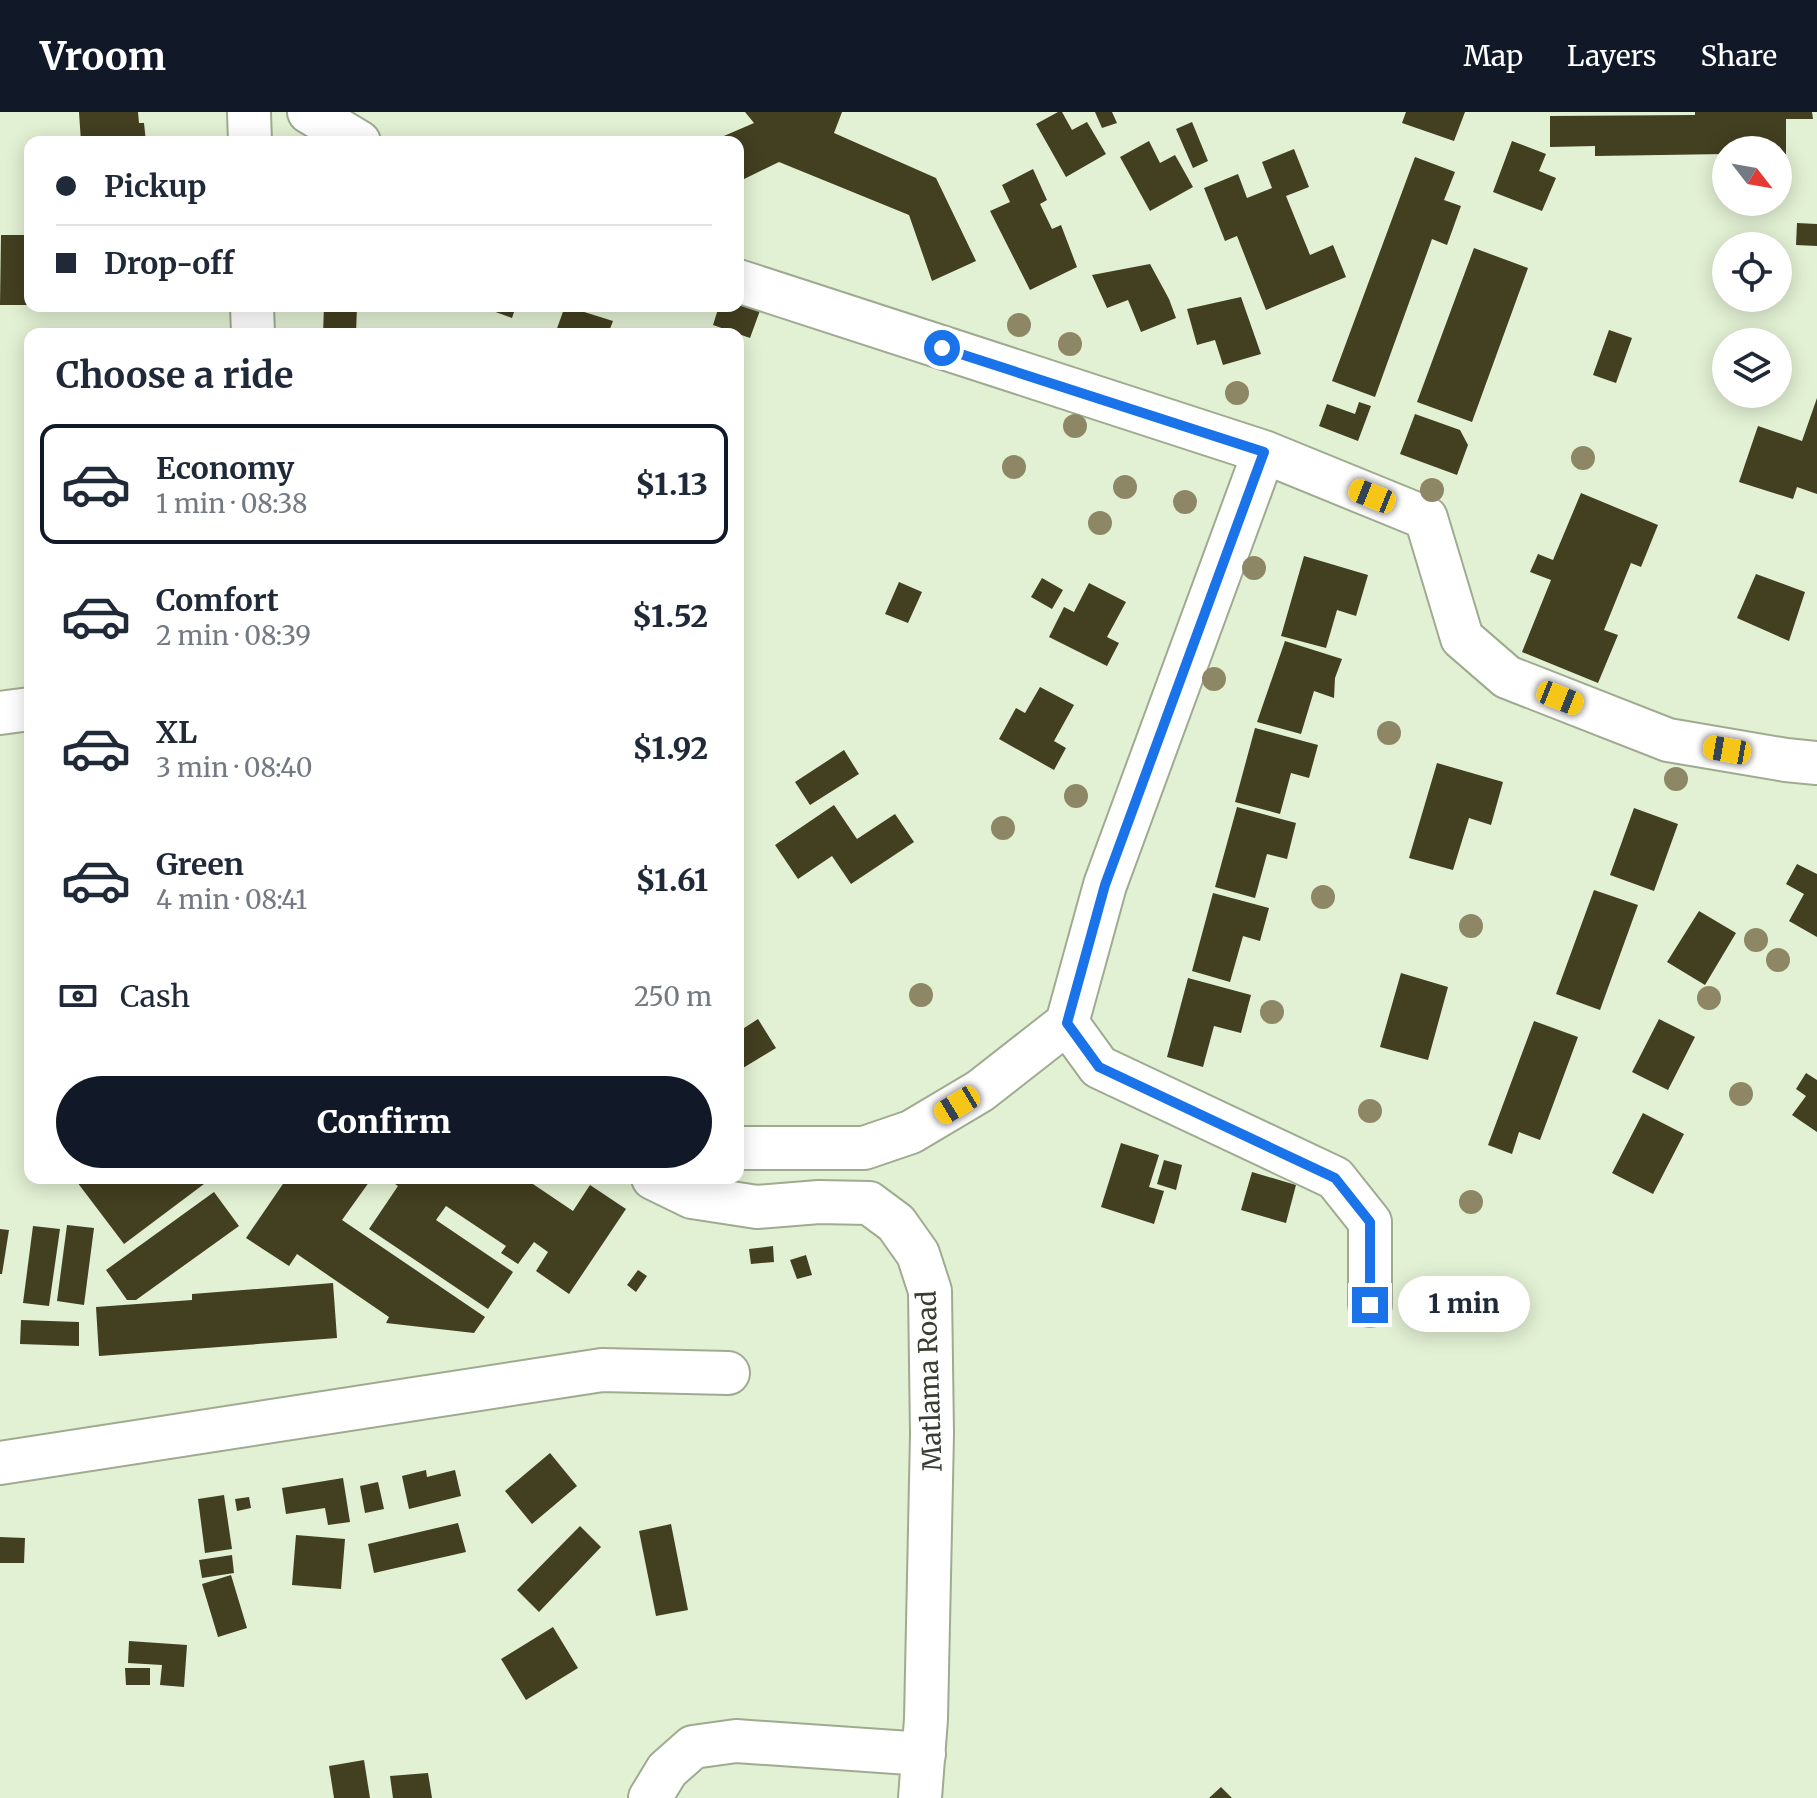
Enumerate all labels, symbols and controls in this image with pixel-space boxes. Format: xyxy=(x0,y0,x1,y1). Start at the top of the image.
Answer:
text: Vroom xyxy=(40,33,166,80)
text: Map xyxy=(1463,38,1523,74)
text: Layers xyxy=(1567,38,1656,74)
text: Share xyxy=(1700,38,1777,74)
north arrow xyxy=(1712,136,1792,216)
map controls xyxy=(1712,136,1792,408)
text: Pickup xyxy=(104,167,206,205)
button: locate xyxy=(1712,232,1792,312)
text: Drop-off xyxy=(104,244,234,282)
button: layers xyxy=(1712,328,1792,408)
route start xyxy=(924,330,960,366)
text: Choose a ride xyxy=(56,353,293,398)
icon: car xyxy=(60,448,132,520)
text: Economy xyxy=(156,449,294,487)
text: $1.13 xyxy=(635,465,708,503)
car xyxy=(1345,476,1399,516)
text: 1 min · 08:38 xyxy=(156,487,308,520)
icon: car xyxy=(60,580,132,652)
text: Comfort xyxy=(156,581,279,619)
text: $1.52 xyxy=(632,597,708,635)
text: 2 min · 08:39 xyxy=(156,619,311,652)
car xyxy=(1533,678,1587,718)
icon: car xyxy=(60,712,132,784)
text: XL xyxy=(156,713,197,751)
text: $1.92 xyxy=(633,729,708,767)
car xyxy=(1701,734,1753,766)
text: 3 min · 08:40 xyxy=(156,751,313,784)
icon: car xyxy=(60,844,132,916)
text: Green xyxy=(156,845,244,883)
text: $1.61 xyxy=(635,861,708,899)
text: 4 min · 08:41 xyxy=(156,883,307,916)
icon: cash xyxy=(56,974,100,1018)
text: Cash xyxy=(120,977,190,1015)
text: 250 m xyxy=(634,980,712,1013)
button: Confirm xyxy=(56,1076,712,1168)
car xyxy=(930,1082,984,1128)
callout: 1 min xyxy=(1398,1277,1530,1333)
route end xyxy=(1352,1287,1388,1323)
text: 1 min xyxy=(1428,1287,1500,1320)
street label: Matlama Road xyxy=(909,1290,949,1472)

